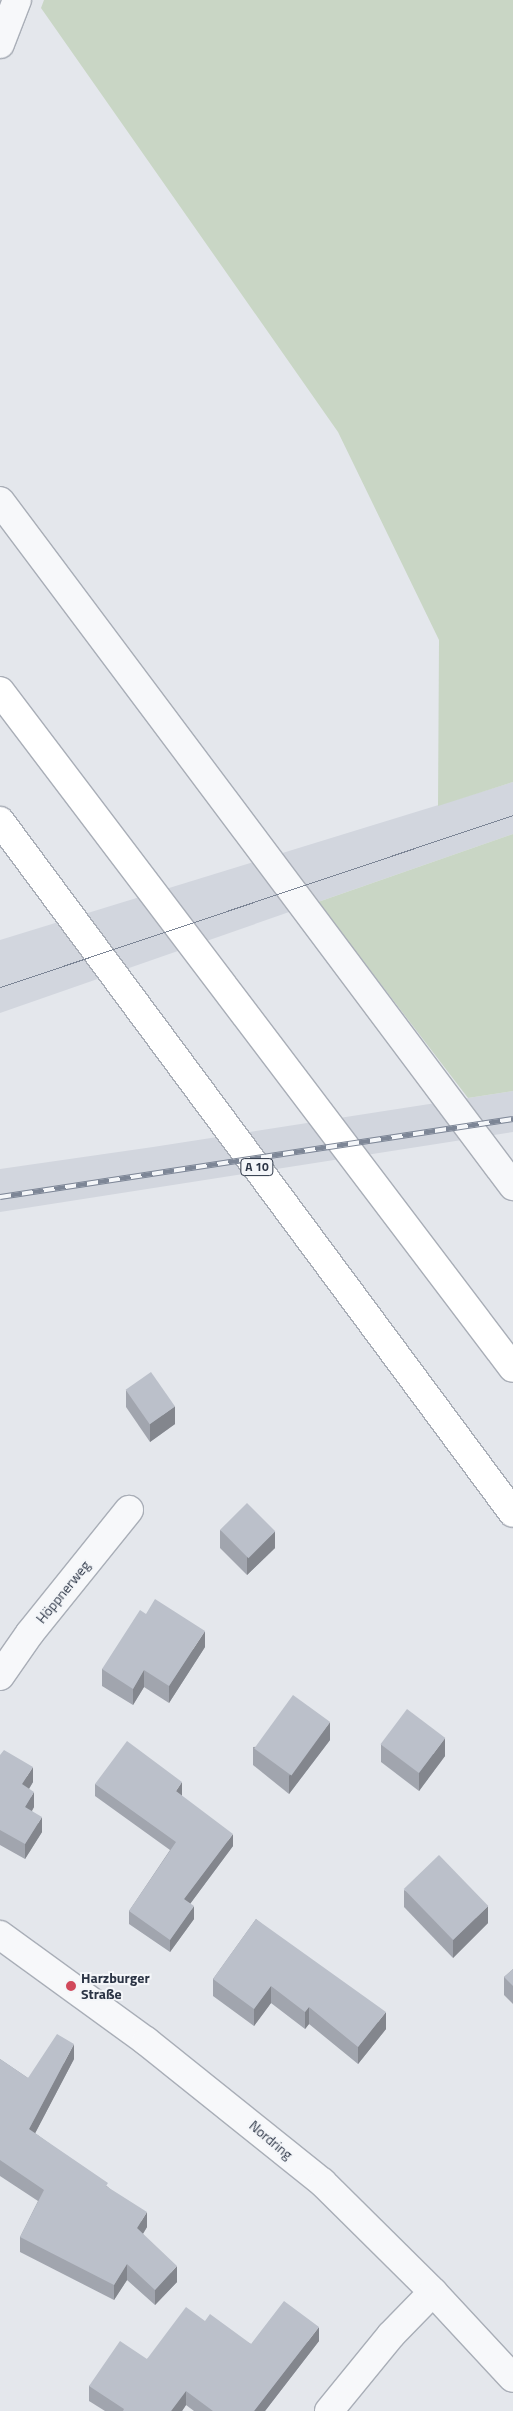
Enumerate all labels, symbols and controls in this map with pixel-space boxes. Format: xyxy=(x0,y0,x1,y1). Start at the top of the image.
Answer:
road number: A 10 xyxy=(240,1158,274,1176)
street label: Höppnerweg xyxy=(33,1557,93,1627)
place label: Harzburger Straße xyxy=(81,1970,150,2002)
marker: Harzburger Straße xyxy=(65,1980,77,1992)
street label: Nordring xyxy=(246,2117,296,2163)

